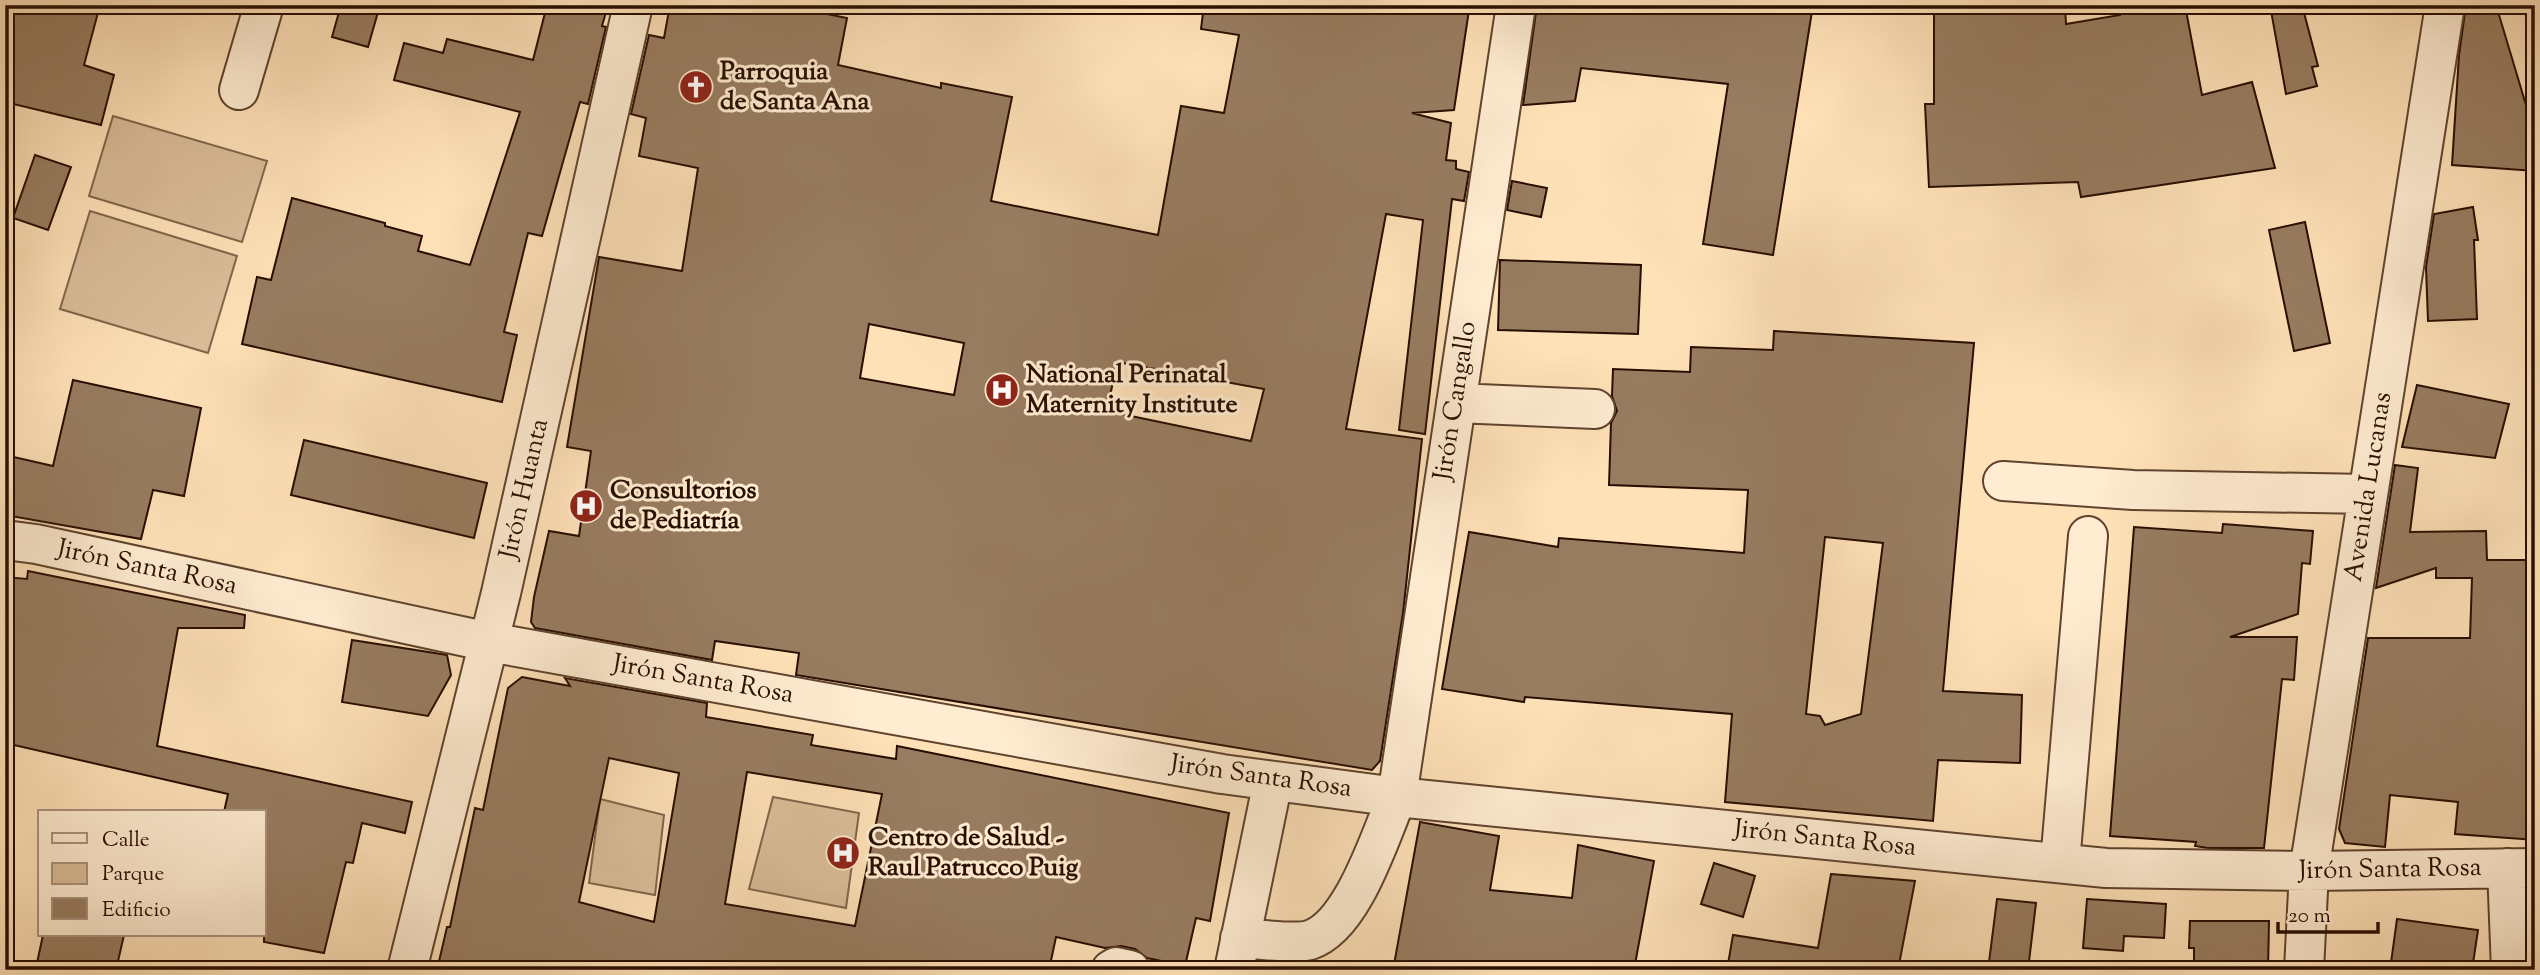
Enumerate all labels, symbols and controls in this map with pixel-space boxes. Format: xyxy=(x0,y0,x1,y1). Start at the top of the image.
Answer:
place label: Parroquia de Santa Ana xyxy=(720,54,870,121)
church icon: Parroquia de Santa Ana xyxy=(677,68,715,106)
street label: Jirón Cangallo xyxy=(1425,319,1487,485)
place label: National Perinatal Maternity Institute xyxy=(1026,357,1238,424)
hospital icon: National Perinatal Maternity Institute xyxy=(983,371,1021,409)
street label: Avenida Lucanas xyxy=(2336,390,2402,584)
street label: Jirón Huanta xyxy=(490,415,559,565)
place label: Consultorios de Pediatría xyxy=(610,473,757,540)
hospital icon: Consultorios de Pediatría xyxy=(567,487,605,525)
street label: Jirón Santa Rosa xyxy=(52,530,240,605)
street label: Jirón Santa Rosa xyxy=(608,646,796,714)
street label: Jirón Santa Rosa xyxy=(1166,746,1354,808)
legend xyxy=(38,810,266,936)
street label: Jirón Santa Rosa xyxy=(1730,811,1918,867)
place label: Centro de Salud - Raul Patrucco Puig xyxy=(868,820,1078,887)
text: Calle xyxy=(102,826,150,856)
hospital icon: Centro de Salud - Raul Patrucco Puig xyxy=(824,834,862,872)
street label: Jirón Santa Rosa xyxy=(2296,850,2482,890)
text: Parque xyxy=(102,860,164,890)
scale bar xyxy=(2278,891,2377,935)
text: Edificio xyxy=(102,896,171,926)
text: 20 m xyxy=(2288,902,2331,932)

